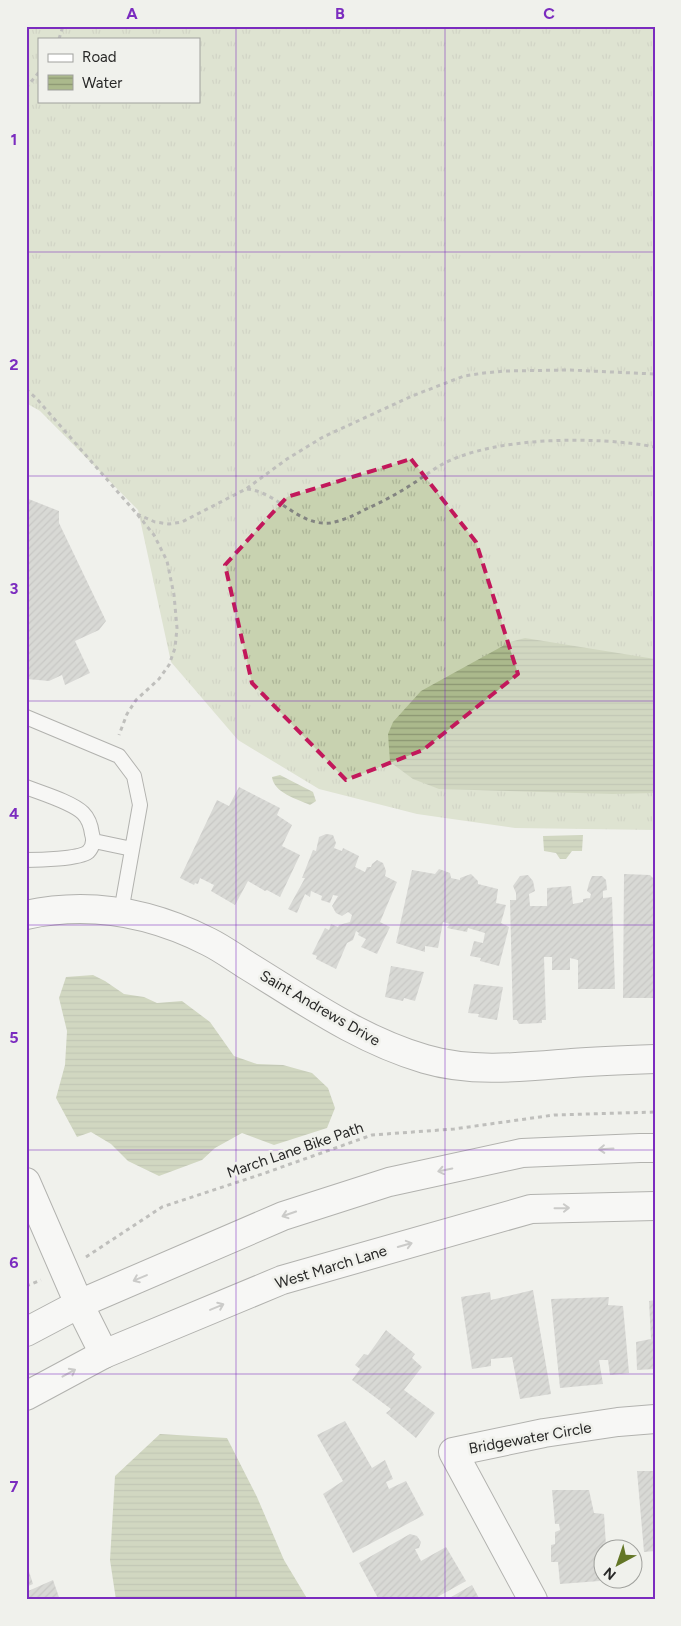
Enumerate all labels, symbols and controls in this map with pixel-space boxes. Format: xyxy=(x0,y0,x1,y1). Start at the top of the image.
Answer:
text: A xyxy=(126,4,138,23)
text: B xyxy=(335,4,345,23)
text: C xyxy=(543,4,555,23)
legend xyxy=(38,38,200,102)
text: Road xyxy=(82,48,117,66)
text: Water xyxy=(82,74,122,92)
text: 1 xyxy=(11,130,17,149)
text: 2 xyxy=(9,355,19,374)
text: 3 xyxy=(10,579,19,598)
text: 4 xyxy=(9,804,19,823)
street label: Saint Andrews Drive xyxy=(257,966,383,1050)
text: 5 xyxy=(9,1028,19,1047)
street label: March Lane Bike Path xyxy=(224,1118,366,1182)
one-way arrow xyxy=(598,1145,614,1154)
one-way arrow xyxy=(438,1165,454,1175)
one-way arrow xyxy=(554,1204,570,1213)
one-way arrow xyxy=(282,1210,298,1220)
one-way arrow xyxy=(396,1240,412,1249)
street label: West March Lane xyxy=(273,1241,389,1293)
text: 6 xyxy=(9,1253,19,1272)
one-way arrow xyxy=(133,1274,148,1283)
one-way arrow xyxy=(209,1302,224,1311)
one-way arrow xyxy=(61,1368,76,1377)
street label: Bridgewater Circle xyxy=(467,1418,593,1458)
text: 7 xyxy=(10,1477,19,1496)
north arrow xyxy=(594,1538,644,1588)
text: N xyxy=(600,1564,620,1584)

